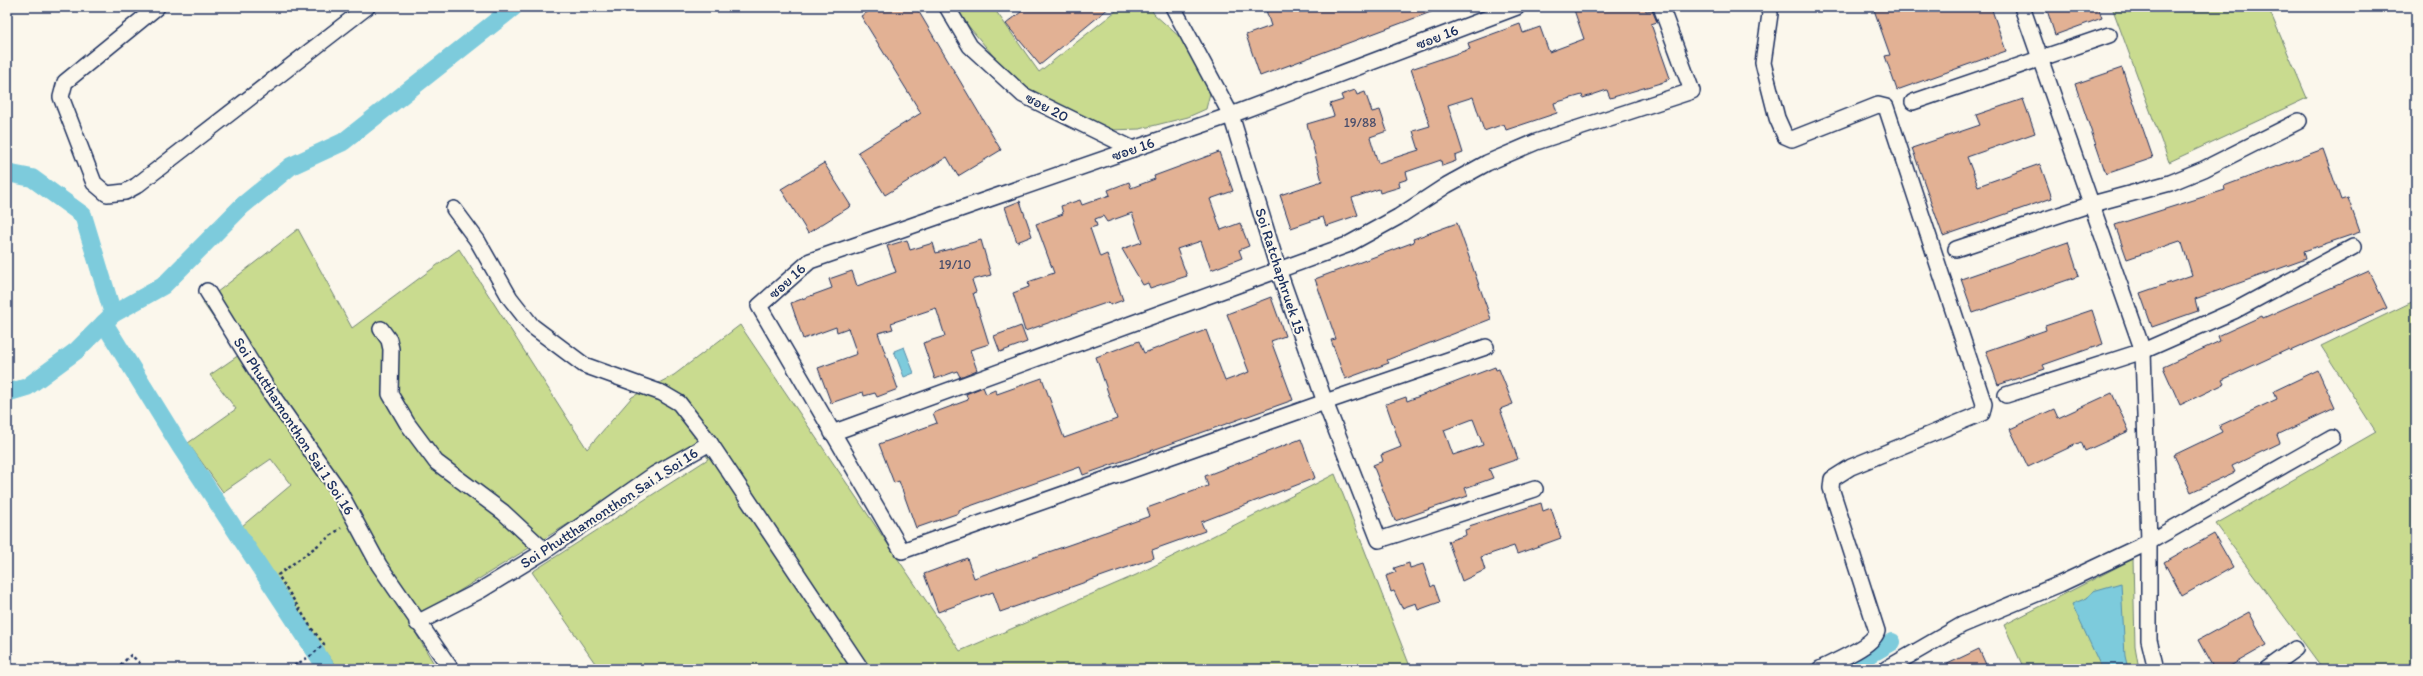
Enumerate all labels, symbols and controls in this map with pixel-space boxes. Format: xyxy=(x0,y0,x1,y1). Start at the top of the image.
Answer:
street label: ซอย 16 xyxy=(1413,21,1461,53)
street label: ซอย 20 xyxy=(1022,88,1072,126)
house number: 19/88 xyxy=(1344,115,1376,130)
street label: ซอย 16 xyxy=(1109,133,1157,165)
street label: Soi Ratchaphruek 15 xyxy=(1251,206,1309,336)
house number: 19/10 xyxy=(939,257,971,272)
street label: ซอย 16 xyxy=(765,260,809,302)
street label: Soi Phutthamonthon Sai 1 Soi 16 xyxy=(230,334,358,518)
street label: Soi Phutthamonthon Sai 1 Soi 16 xyxy=(517,444,701,572)

